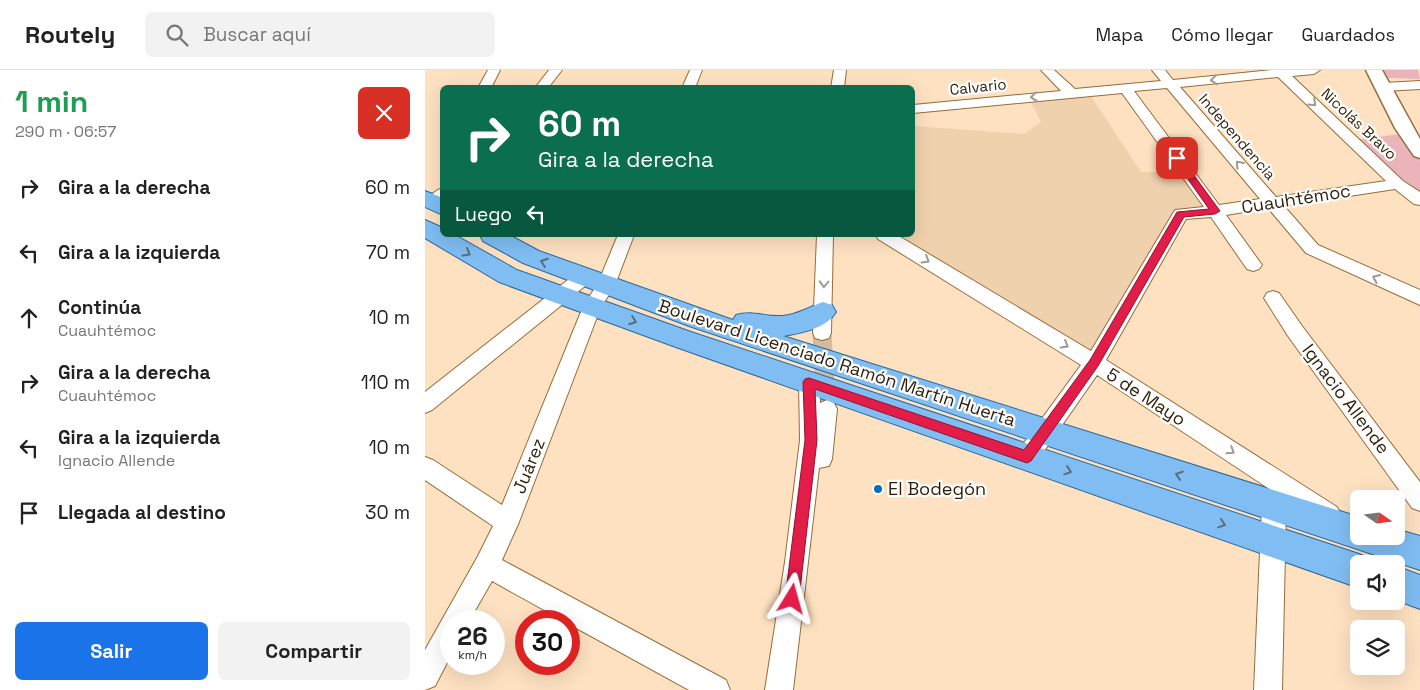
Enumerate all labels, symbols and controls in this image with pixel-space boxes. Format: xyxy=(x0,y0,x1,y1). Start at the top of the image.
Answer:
search box xyxy=(145,12,495,57)
text: Routely xyxy=(25,19,115,50)
icon: search xyxy=(163,21,191,49)
text: Buscar aquí xyxy=(203,22,311,47)
text: Mapa xyxy=(1095,23,1143,46)
text: Cómo llegar xyxy=(1171,23,1273,46)
text: Guardados xyxy=(1301,23,1395,46)
street label: Calvario xyxy=(949,74,1007,99)
one-way arrow xyxy=(1209,74,1217,85)
text: 1 min xyxy=(15,82,88,121)
street label: Nicolás Bravo xyxy=(1318,84,1401,163)
button: close xyxy=(358,87,410,139)
street label: Independencia xyxy=(1195,90,1280,184)
one-way arrow xyxy=(1030,92,1038,103)
one-way arrow xyxy=(1308,97,1317,106)
text: 60 m xyxy=(538,102,621,146)
icon: right xyxy=(455,105,520,170)
text: 290 m · 06:57 xyxy=(15,121,116,142)
pin xyxy=(1156,137,1198,179)
icon: arrive xyxy=(1163,144,1191,172)
text: Gira a la derecha xyxy=(538,145,714,173)
one-way arrow xyxy=(1236,161,1245,170)
icon: right xyxy=(15,174,43,202)
text: Gira a la derecha xyxy=(58,175,210,200)
text: 60 m xyxy=(365,175,410,200)
street label: Cuauhtémoc xyxy=(1240,179,1352,219)
icon: left xyxy=(522,200,550,228)
text: Luego xyxy=(455,202,512,227)
icon: left xyxy=(15,239,43,267)
text: Gira a la izquierda xyxy=(58,240,220,265)
text: 70 m xyxy=(366,240,410,265)
one-way arrow xyxy=(462,246,471,256)
one-way arrow xyxy=(920,254,929,264)
one-way arrow xyxy=(540,258,549,268)
one-way arrow xyxy=(1372,274,1381,284)
one-way arrow xyxy=(818,280,829,288)
street label: Boulevard Licenciado Ramón Martín Huerta xyxy=(656,294,1019,431)
text: Continúa xyxy=(58,295,141,320)
icon: ahead xyxy=(15,304,43,332)
text: 10 m xyxy=(369,305,410,330)
one-way arrow xyxy=(628,315,637,325)
text: Cuauhtémoc xyxy=(58,320,156,341)
one-way arrow xyxy=(1059,338,1068,348)
street label: Ignacio Allende xyxy=(1298,339,1395,458)
text: Gira a la derecha xyxy=(58,360,210,385)
street label: 5 de Mayo xyxy=(1102,362,1190,431)
icon: right xyxy=(15,369,43,397)
text: 110 m xyxy=(361,370,410,395)
text: Cuauhtémoc xyxy=(58,385,156,406)
text: Gira a la izquierda xyxy=(58,425,220,450)
icon: left xyxy=(15,434,43,462)
text: 10 m xyxy=(369,435,410,460)
street label: Juárez xyxy=(507,435,550,497)
one-way arrow xyxy=(1225,445,1234,455)
text: Ignacio Allende xyxy=(58,450,175,471)
one-way arrow xyxy=(1063,465,1072,475)
one-way arrow xyxy=(1176,471,1184,481)
place label: El Bodegón xyxy=(888,477,986,500)
marker: El Bodegón xyxy=(872,483,884,495)
north arrow xyxy=(1350,490,1405,545)
map controls xyxy=(1350,490,1405,675)
icon: arrive xyxy=(15,499,43,527)
text: Llegada al destino xyxy=(58,500,226,525)
text: 30 m xyxy=(365,500,410,525)
one-way arrow xyxy=(1217,518,1225,528)
button: sound xyxy=(1350,555,1405,610)
position arrow xyxy=(765,572,817,624)
speed limit sign: 30 xyxy=(515,610,580,675)
text: 26 xyxy=(457,620,488,652)
button: layers xyxy=(1350,620,1405,675)
button: Salir xyxy=(15,622,208,680)
button: Compartir xyxy=(218,622,410,680)
text: km/h xyxy=(458,647,487,663)

